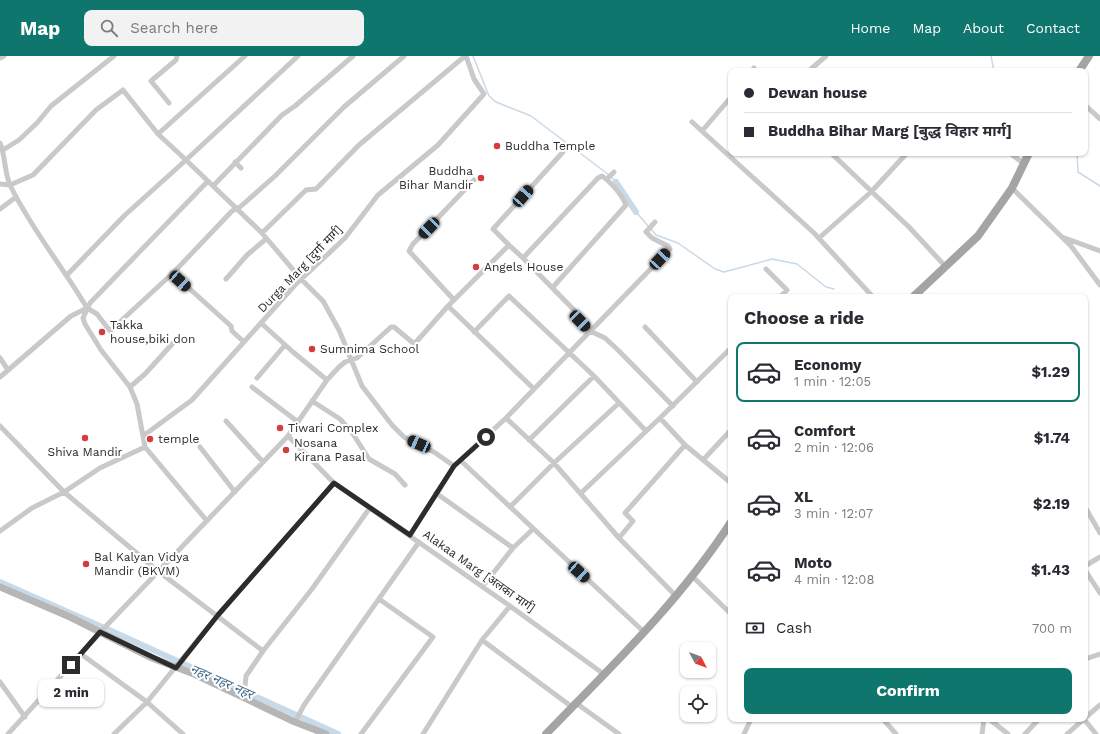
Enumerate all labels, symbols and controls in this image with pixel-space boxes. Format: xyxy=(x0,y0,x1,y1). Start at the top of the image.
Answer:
search box xyxy=(84,10,364,46)
text: Map xyxy=(20,17,60,40)
icon: search xyxy=(98,17,120,39)
text: Search here xyxy=(130,19,218,37)
text: Home xyxy=(850,20,890,36)
text: Map xyxy=(912,20,941,36)
text: About xyxy=(963,20,1004,36)
text: Contact xyxy=(1026,20,1080,36)
text: Dewan house xyxy=(768,84,867,102)
text: Buddha Bihar Marg [बुद्ध विहार मार्ग] xyxy=(768,122,1012,140)
place label: Buddha Temple xyxy=(505,139,595,153)
marker: Buddha Temple xyxy=(492,141,502,151)
place label: Buddha Bihar Mandir xyxy=(399,164,473,192)
marker: Buddha Bihar Mandir xyxy=(476,173,486,183)
car xyxy=(511,183,535,209)
car xyxy=(416,215,442,241)
street label: Durga Marg [दुर्गा मार्ग] xyxy=(255,223,346,316)
car xyxy=(647,246,673,272)
place label: Angels House xyxy=(484,260,563,274)
marker: Angels House xyxy=(471,262,481,272)
car xyxy=(167,269,193,293)
text: Choose a ride xyxy=(744,307,864,328)
car xyxy=(567,308,593,334)
place label: Takka house,biki don xyxy=(110,318,195,346)
marker: Takka house,biki don xyxy=(97,327,107,337)
place label: Sumnima School xyxy=(320,342,419,356)
marker: Sumnima School xyxy=(307,344,317,354)
icon: car xyxy=(746,354,782,390)
text: Economy xyxy=(794,356,861,374)
text: $1.29 xyxy=(1031,363,1070,381)
text: 1 min · 12:05 xyxy=(794,374,871,389)
icon: car xyxy=(746,420,782,456)
place label: Tiwari Complex xyxy=(288,421,378,435)
text: Comfort xyxy=(794,422,855,440)
marker: Tiwari Complex xyxy=(275,423,285,433)
route start xyxy=(477,428,495,446)
text: $1.74 xyxy=(1034,429,1070,447)
place label: temple xyxy=(158,432,200,446)
marker: Shiva Mandir xyxy=(80,433,90,443)
marker: temple xyxy=(145,434,155,444)
car xyxy=(406,434,432,454)
place label: Nosana Kirana Pasal xyxy=(294,436,366,464)
text: 2 min · 12:06 xyxy=(794,440,874,455)
place label: Shiva Mandir xyxy=(47,445,123,459)
marker: Nosana Kirana Pasal xyxy=(281,445,291,455)
icon: car xyxy=(746,486,782,522)
text: XL xyxy=(794,488,813,506)
text: $2.19 xyxy=(1033,495,1070,513)
text: 3 min · 12:07 xyxy=(794,506,873,521)
street label: Alakaa Marg [अलका मार्ग] xyxy=(420,527,538,615)
place label: Bal Kalyan Vidya Mandir (BKVM) xyxy=(94,550,189,578)
icon: car xyxy=(746,552,782,588)
text: Moto xyxy=(794,554,832,572)
marker: Bal Kalyan Vidya Mandir (BKVM) xyxy=(81,559,91,569)
car xyxy=(566,560,592,584)
text: $1.43 xyxy=(1031,561,1070,579)
text: 4 min · 12:08 xyxy=(794,572,874,587)
icon: cash xyxy=(744,617,766,639)
text: Cash xyxy=(776,619,812,637)
text: 700 m xyxy=(1032,621,1072,636)
north arrow xyxy=(680,642,716,678)
map controls xyxy=(680,642,716,722)
route end xyxy=(62,656,80,674)
water label: नहर नहर नहर xyxy=(188,661,258,703)
button: Confirm xyxy=(744,668,1072,714)
callout: 2 min xyxy=(38,679,104,707)
text: 2 min xyxy=(53,685,89,700)
button: locate xyxy=(680,686,716,722)

